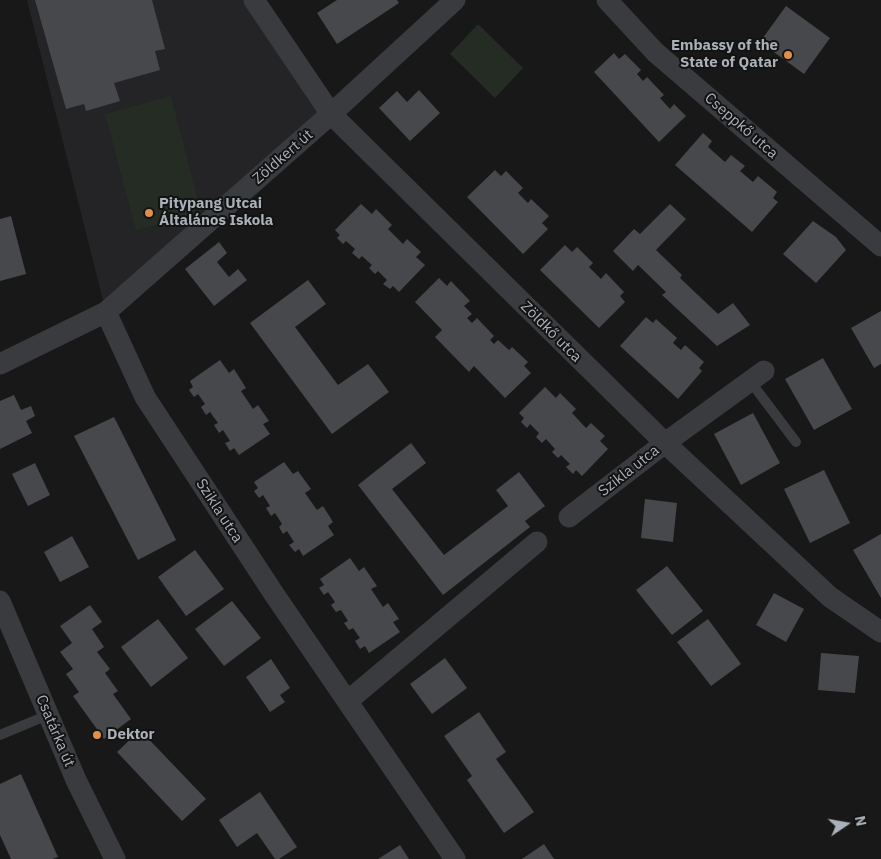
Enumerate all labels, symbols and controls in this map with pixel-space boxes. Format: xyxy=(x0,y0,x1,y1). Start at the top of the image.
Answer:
place label: Embassy of the State of Qatar xyxy=(671,37,778,72)
marker: Embassy of the State of Qatar xyxy=(782,49,794,61)
street label: Cseppkő utca xyxy=(701,89,781,163)
street label: Zöldkert út xyxy=(249,126,317,188)
place label: Pitypang Utcai Általános Iskola xyxy=(159,195,273,230)
marker: Pitypang Utcai Általános Iskola xyxy=(143,207,155,219)
street label: Zöldkő utca xyxy=(517,298,585,366)
street label: Szikla utca xyxy=(595,442,663,500)
street label: Szikla utca xyxy=(192,476,246,546)
street label: Csatárka út xyxy=(32,692,78,770)
place label: Dektor xyxy=(107,726,155,744)
marker: Dektor xyxy=(91,729,103,741)
north arrow xyxy=(821,799,871,849)
text: N xyxy=(851,814,871,828)

